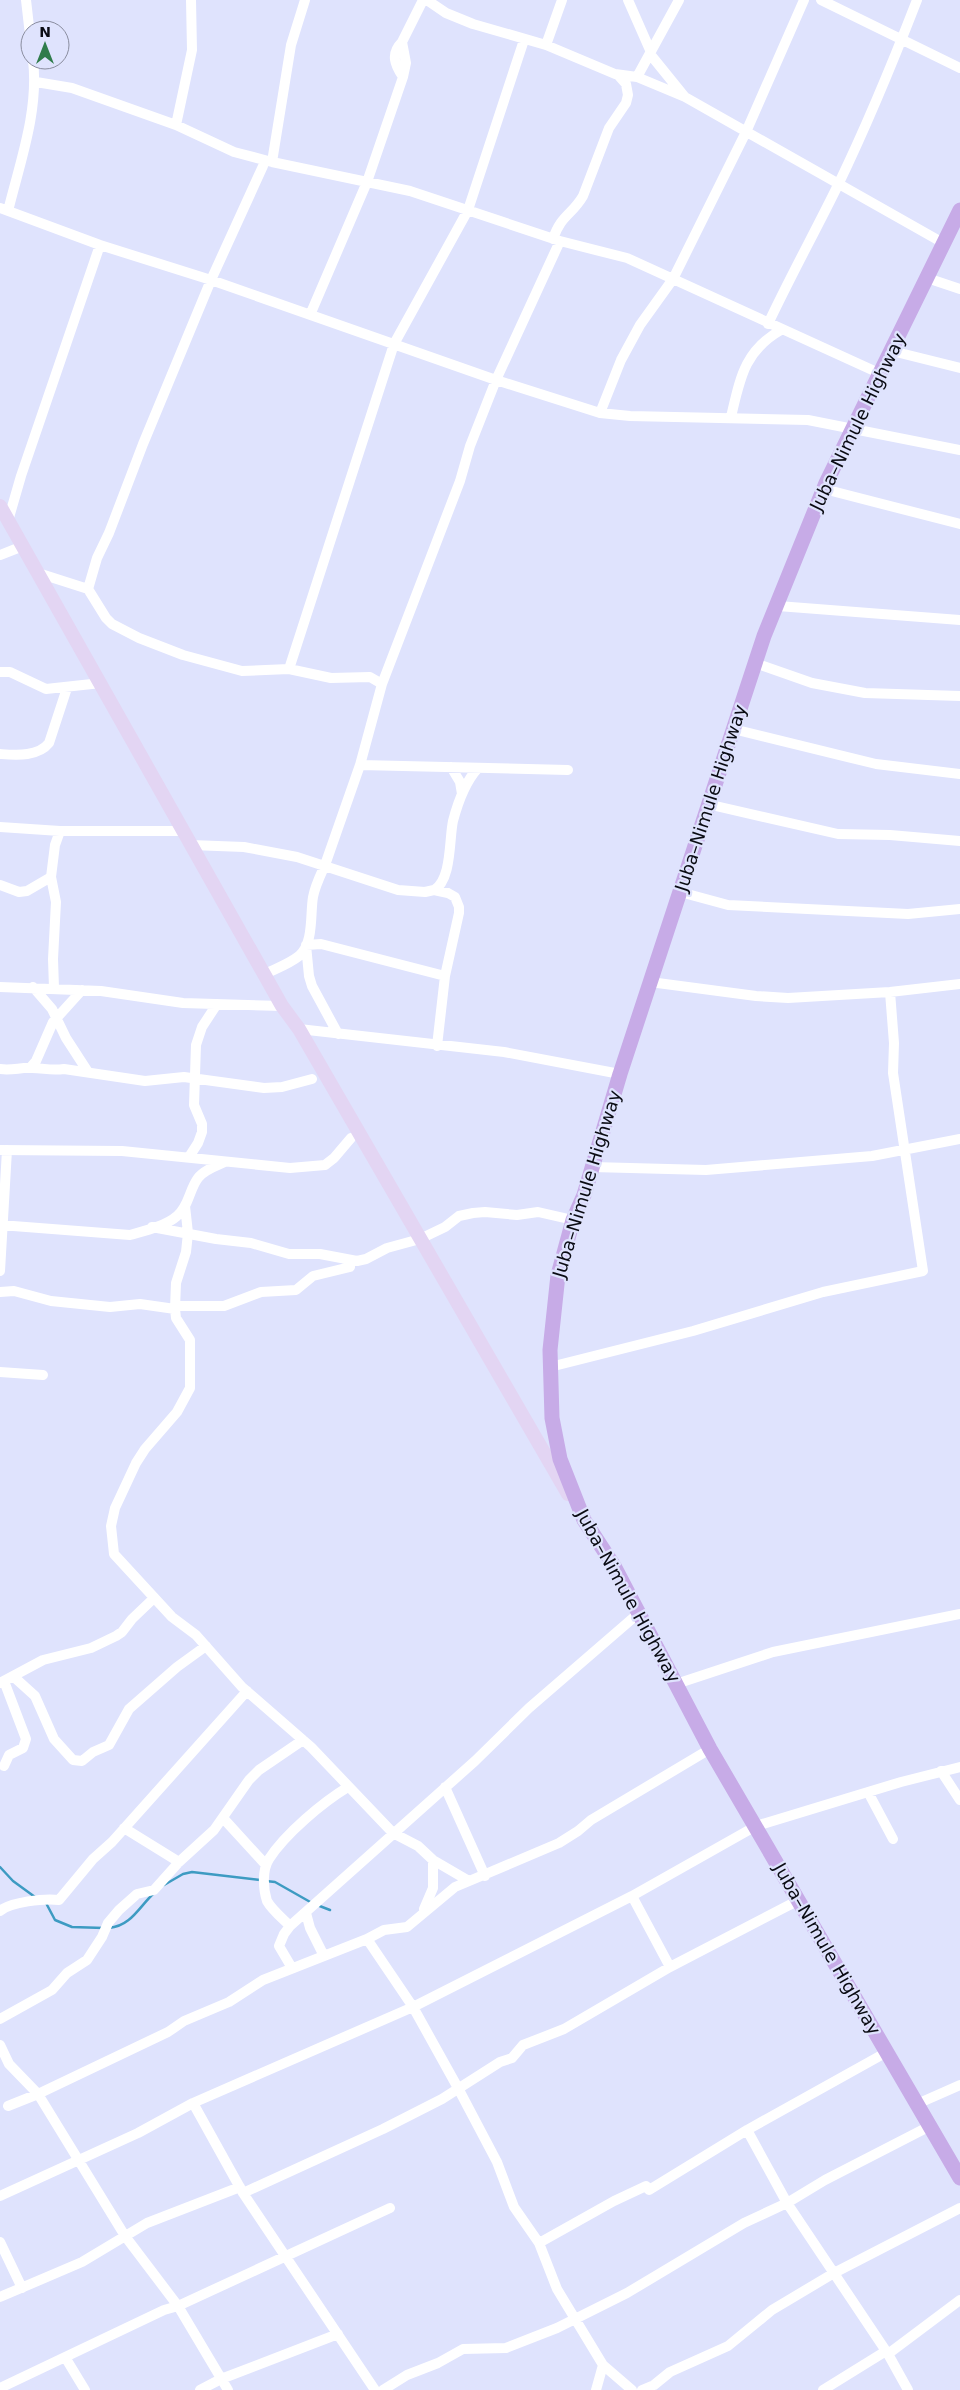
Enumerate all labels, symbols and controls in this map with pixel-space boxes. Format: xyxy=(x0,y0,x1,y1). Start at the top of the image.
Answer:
north arrow xyxy=(20,20,70,70)
text: N xyxy=(39,24,51,40)
street label: Juba–Nimule Highway xyxy=(805,329,910,515)
street label: Juba–Nimule Highway xyxy=(670,701,751,895)
street label: Juba–Nimule Highway xyxy=(548,1087,625,1281)
street label: Juba–Nimule Highway xyxy=(571,1504,685,1686)
street label: Juba–Nimule Highway xyxy=(769,1858,885,2039)

